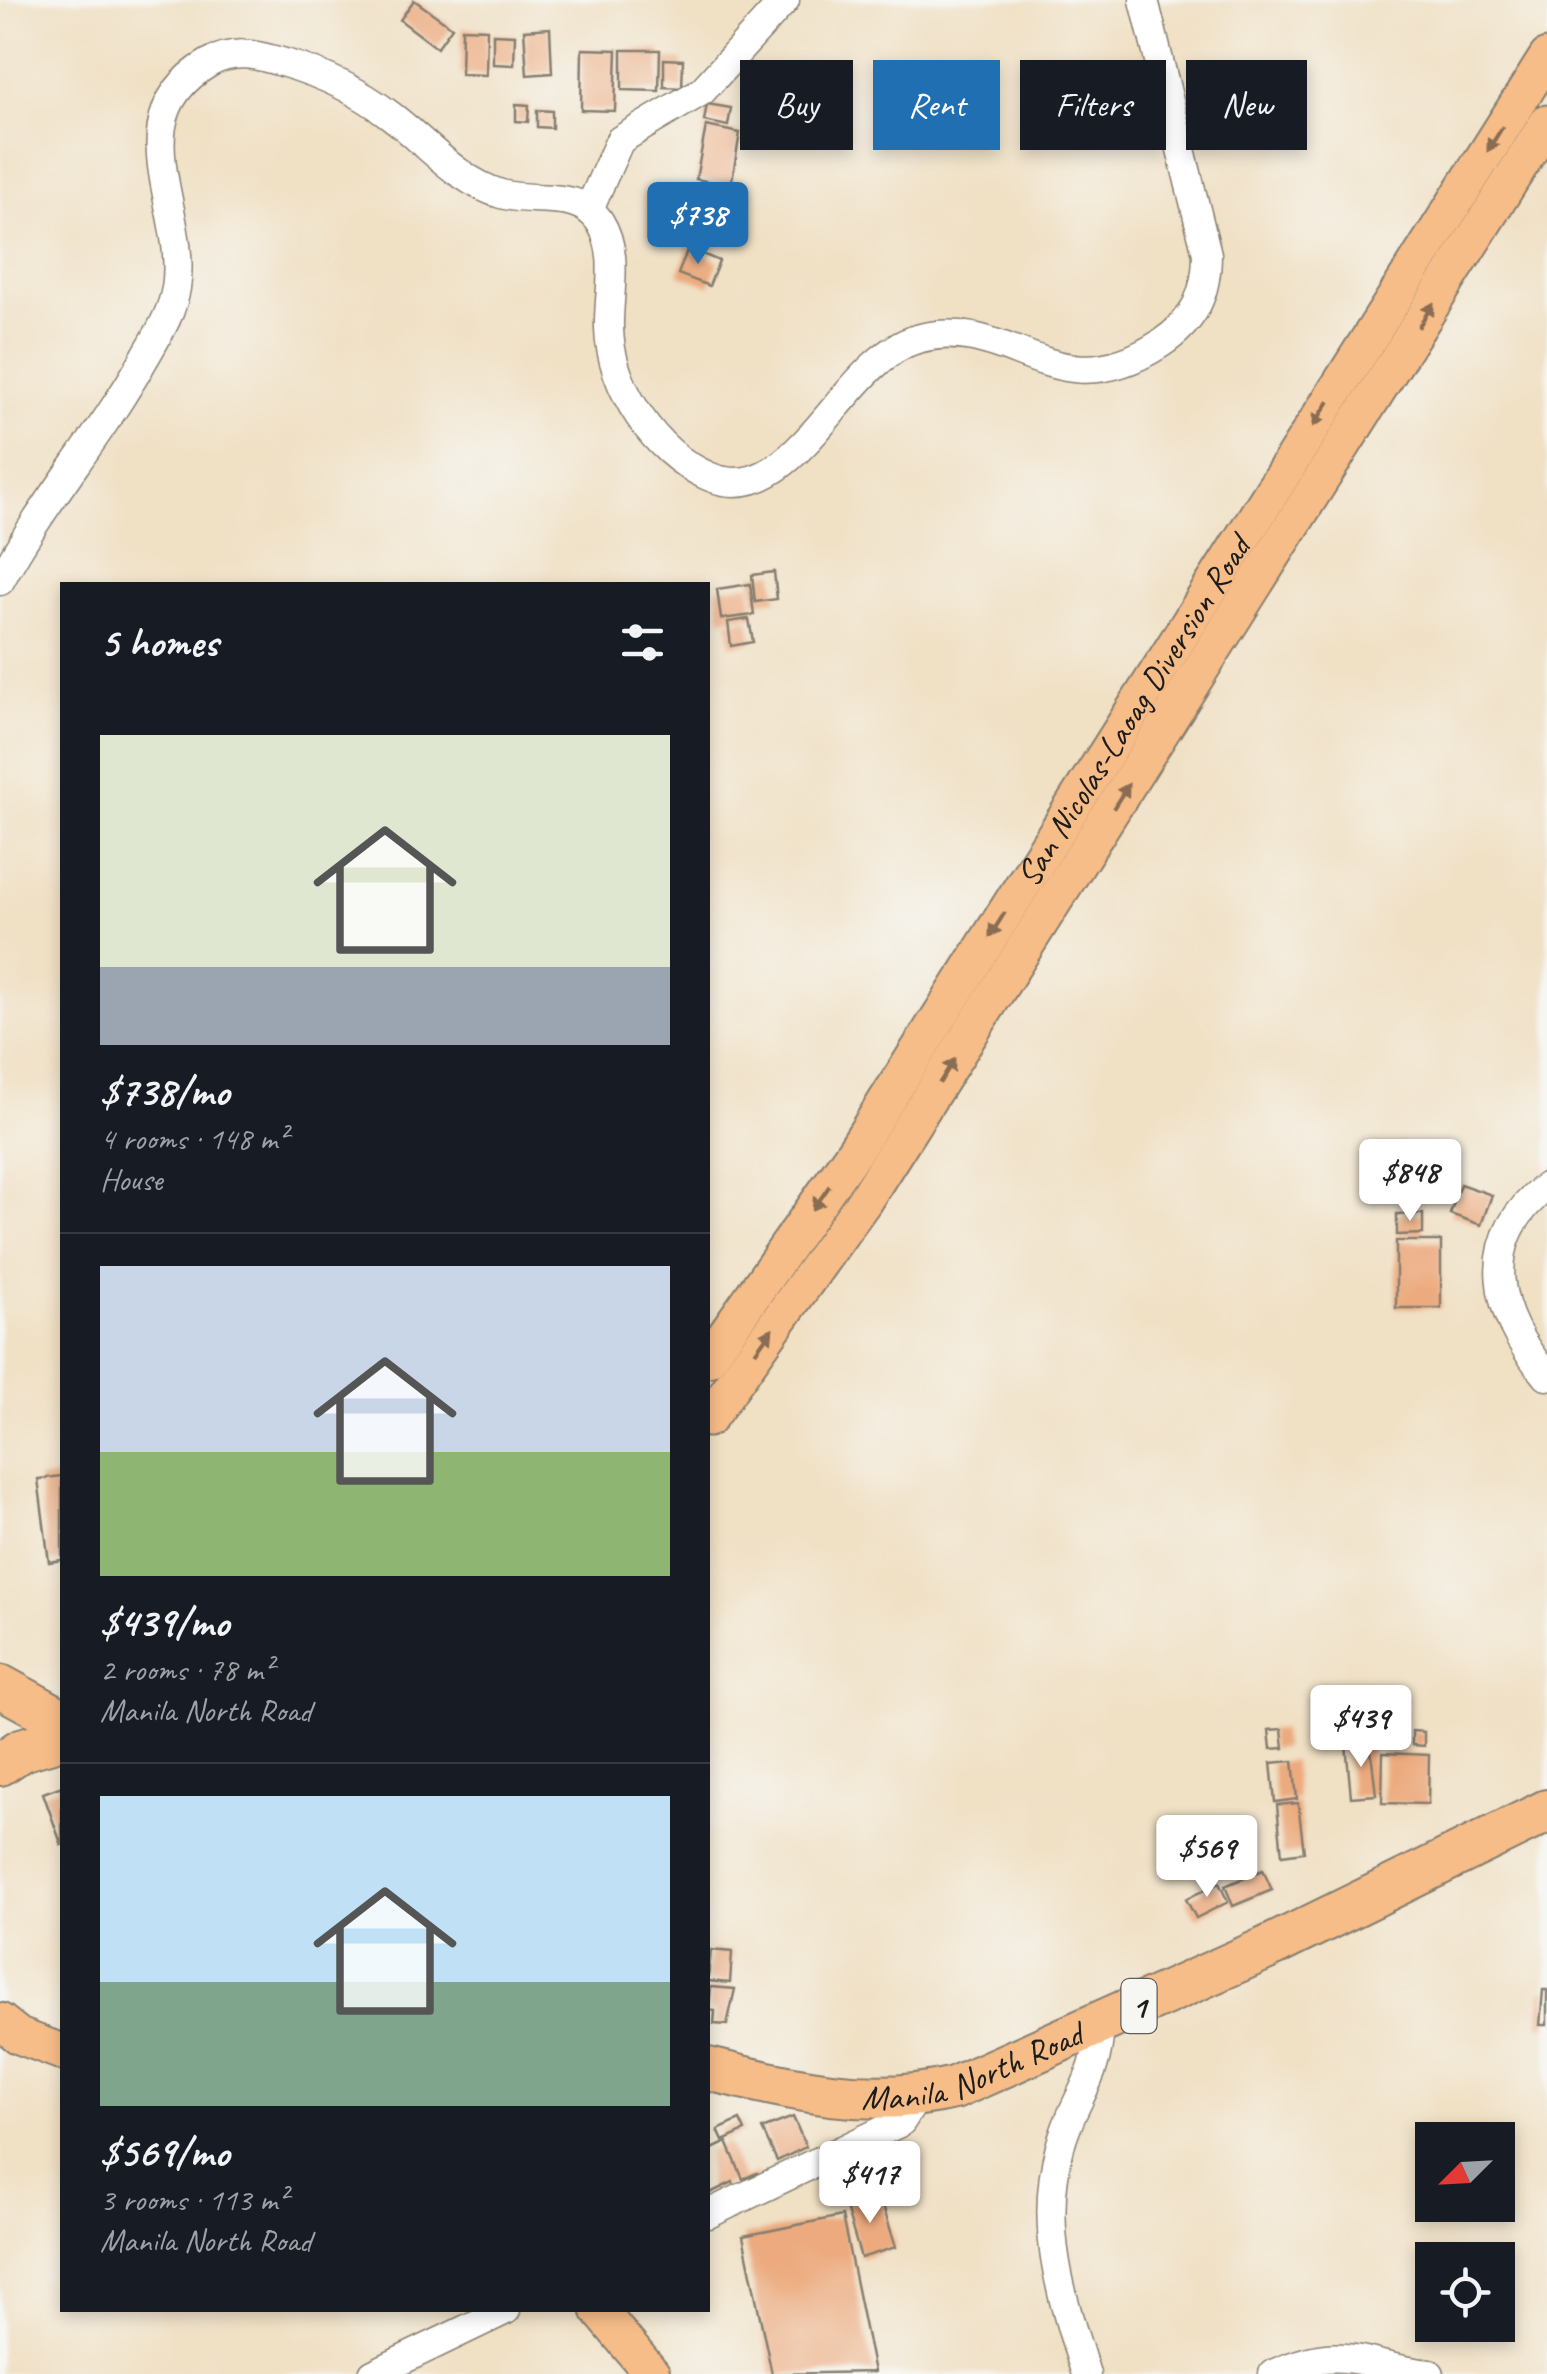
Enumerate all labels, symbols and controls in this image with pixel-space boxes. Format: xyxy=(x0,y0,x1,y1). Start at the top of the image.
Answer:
chip: Buy xyxy=(740,60,853,150)
chip: Rent xyxy=(873,60,1000,150)
chip: Filters xyxy=(1020,60,1166,150)
chip: New xyxy=(1186,60,1307,150)
one-way arrow xyxy=(1486,126,1504,153)
pin: $738 xyxy=(639,182,757,267)
text: $738 xyxy=(669,194,727,235)
one-way arrow xyxy=(1416,301,1434,329)
one-way arrow xyxy=(1312,400,1330,428)
street label: San Nicolas-Laoag Diversion Road xyxy=(1006,523,1264,895)
icon: filters xyxy=(615,615,670,670)
text: 5 homes xyxy=(100,616,218,669)
one-way arrow xyxy=(1111,783,1129,810)
icon: home xyxy=(295,800,475,980)
one-way arrow xyxy=(989,911,1006,939)
one-way arrow xyxy=(937,1057,955,1085)
text: $738/mo xyxy=(100,1065,229,1118)
text: 4 rooms · 148 m² xyxy=(100,1118,287,1159)
pin: $848 xyxy=(1351,1139,1469,1224)
text: $848 xyxy=(1381,1151,1439,1192)
text: House xyxy=(100,1159,162,1200)
one-way arrow xyxy=(812,1185,831,1211)
one-way arrow xyxy=(754,1327,774,1353)
icon: home xyxy=(295,1331,475,1511)
text: $439/mo xyxy=(100,1596,229,1649)
text: 2 rooms · 78 m² xyxy=(100,1649,273,1690)
pin: $439 xyxy=(1302,1685,1420,1770)
text: Manila North Road xyxy=(100,1690,311,1731)
text: $439 xyxy=(1332,1697,1390,1738)
pin: $569 xyxy=(1148,1815,1266,1900)
text: $569 xyxy=(1178,1827,1236,1868)
icon: home xyxy=(295,1861,475,2041)
road number: 1 xyxy=(1122,1979,1156,2033)
street label: Manila North Road xyxy=(861,2009,1094,2120)
north arrow xyxy=(1415,2122,1515,2222)
map controls xyxy=(1415,2122,1515,2342)
text: $569/mo xyxy=(100,2126,229,2179)
pin: $417 xyxy=(811,2141,929,2226)
text: $417 xyxy=(841,2153,899,2194)
text: 3 rooms · 113 m² xyxy=(100,2179,287,2220)
text: Manila North Road xyxy=(100,2220,311,2261)
button: locate xyxy=(1415,2242,1515,2342)

